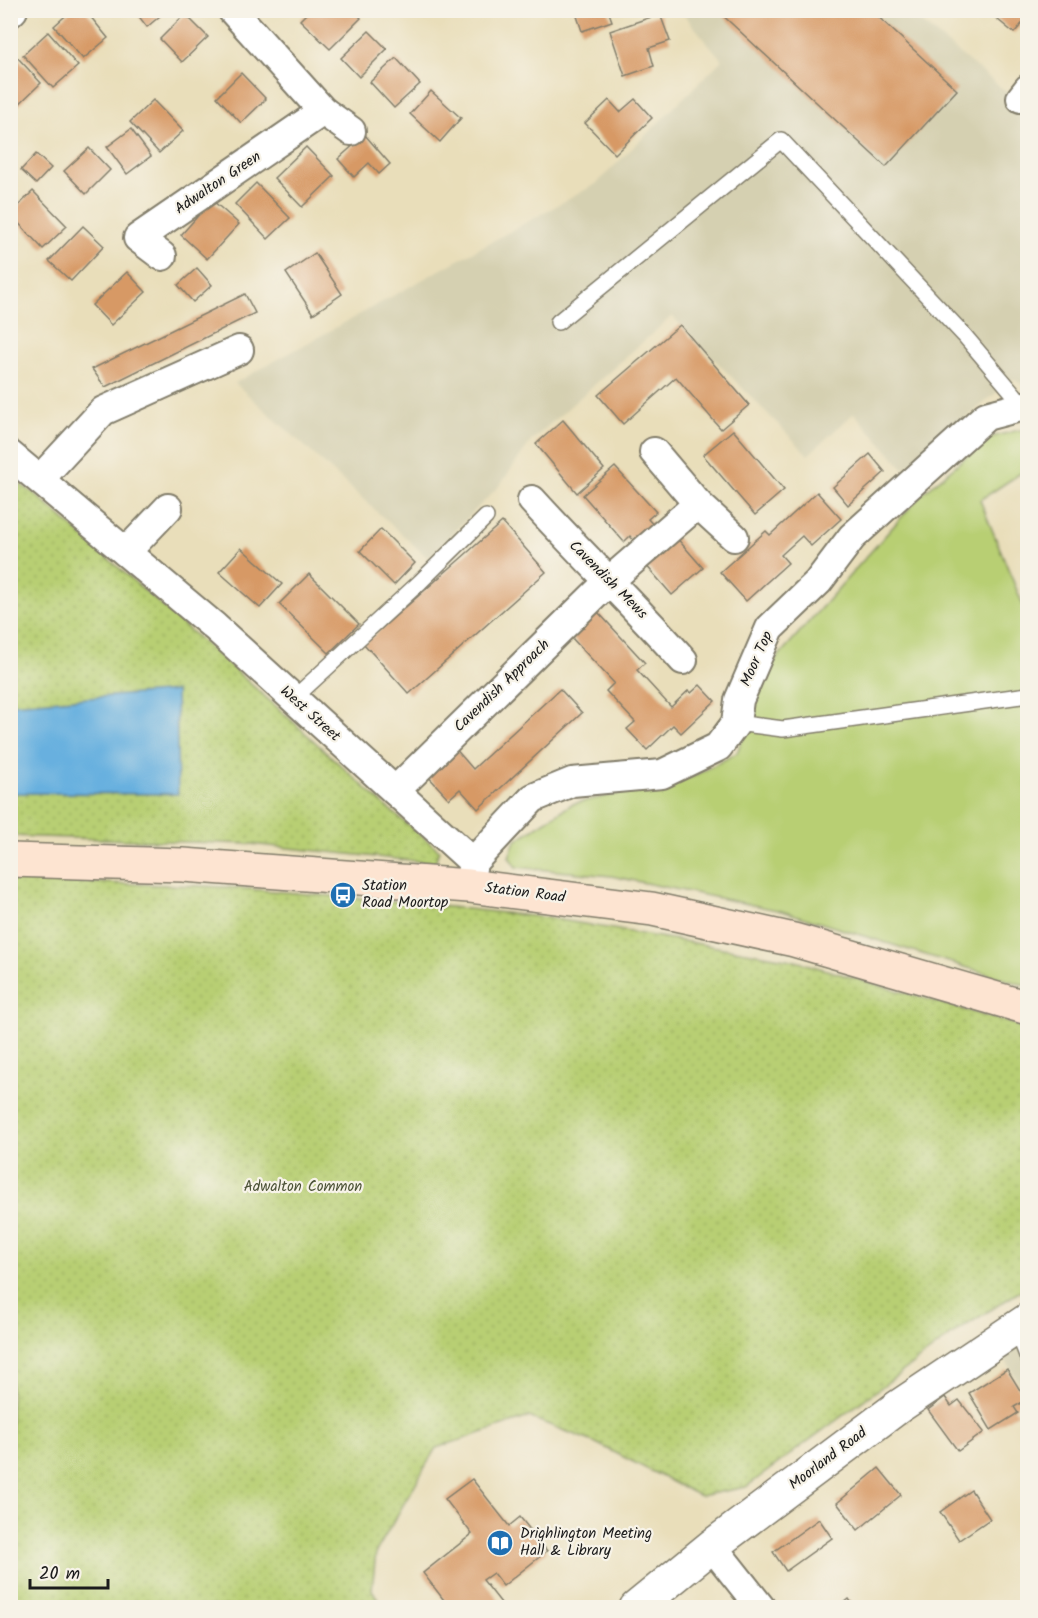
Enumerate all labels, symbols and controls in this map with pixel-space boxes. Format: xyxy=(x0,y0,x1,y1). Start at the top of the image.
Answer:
street label: Adwalton Green xyxy=(170,145,266,221)
street label: Cavendish Mews xyxy=(563,535,654,626)
street label: Moor Top xyxy=(734,627,780,691)
street label: Cavendish Approach xyxy=(448,634,556,738)
street label: West Street xyxy=(274,680,346,748)
place label: Station Road Moortop xyxy=(362,874,448,915)
street label: Station Road xyxy=(483,876,567,910)
bus stop icon: Station Road Moortop xyxy=(328,880,358,910)
park label: Adwalton Common xyxy=(244,1175,362,1199)
street label: Moorland Road xyxy=(784,1421,873,1496)
place label: Drighlington Meeting Hall & Library xyxy=(520,1522,652,1563)
library icon: Drighlington Meeting Hall & Library xyxy=(485,1528,515,1558)
scale bar xyxy=(30,1552,108,1590)
text: 20 m xyxy=(39,1560,80,1589)

